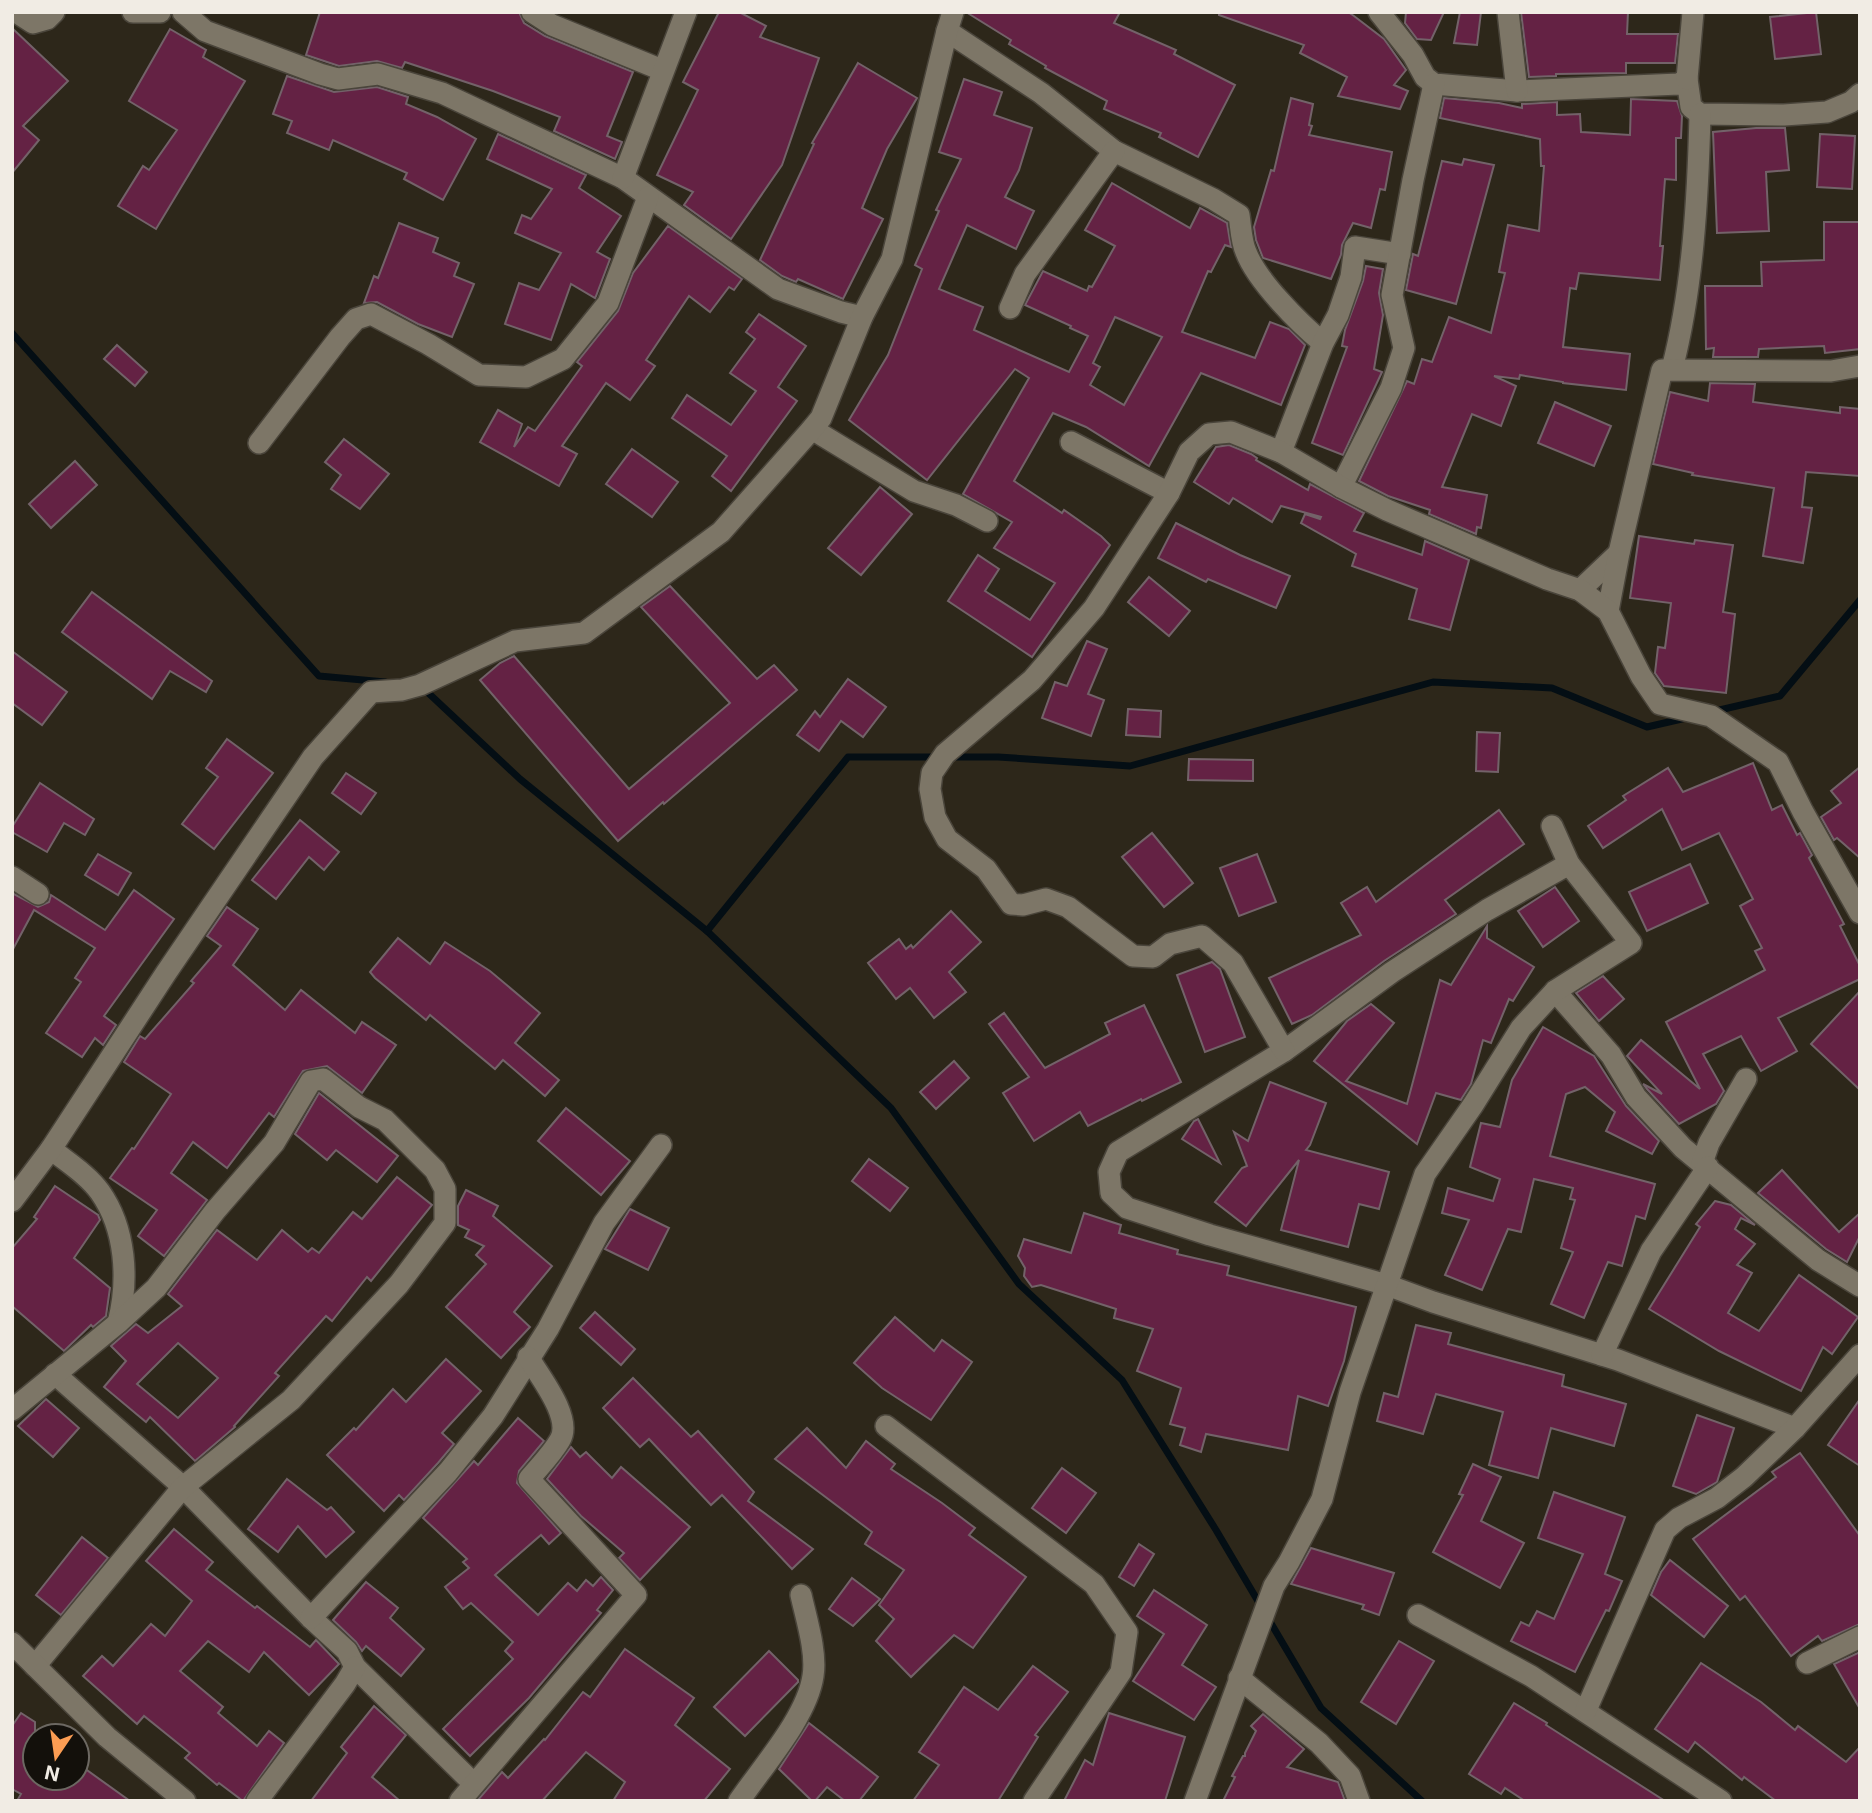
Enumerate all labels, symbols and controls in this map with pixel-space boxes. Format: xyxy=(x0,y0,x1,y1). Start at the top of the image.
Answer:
north arrow xyxy=(21,1722,91,1792)
text: N xyxy=(43,1760,62,1786)

